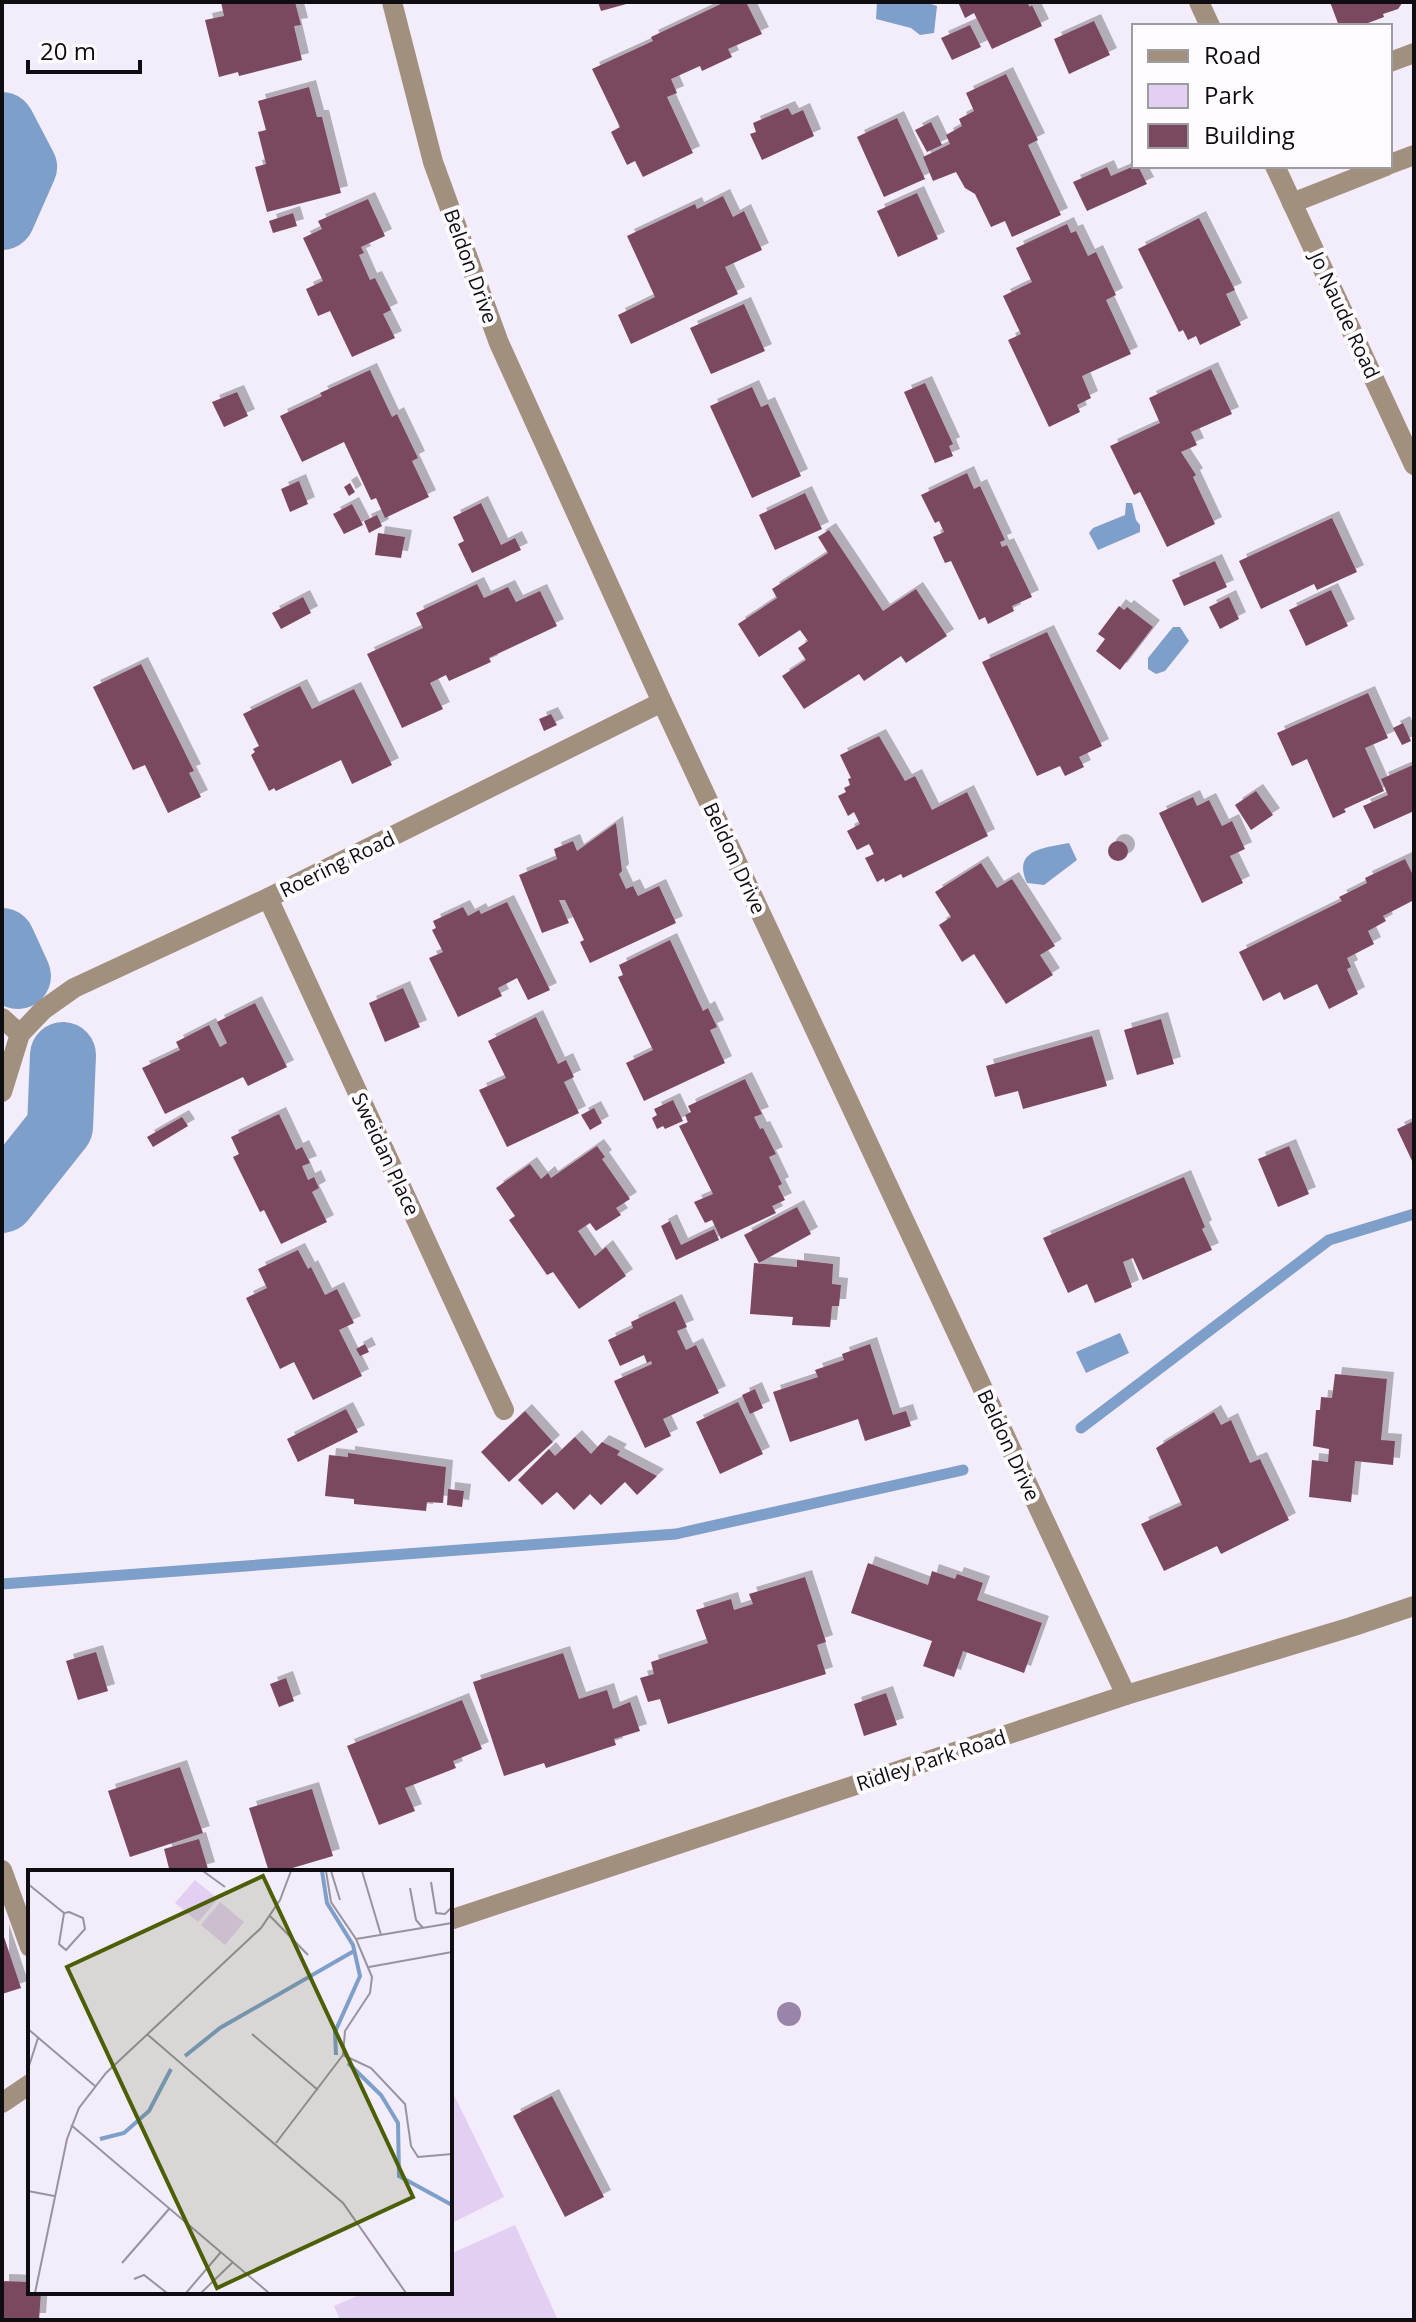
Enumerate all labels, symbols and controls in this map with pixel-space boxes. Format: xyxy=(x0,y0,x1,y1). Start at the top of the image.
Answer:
scale bar xyxy=(28,24,140,74)
legend xyxy=(1132,24,1392,168)
text: 20 m xyxy=(40,34,96,67)
text: Road xyxy=(1204,38,1261,71)
text: Park xyxy=(1204,78,1255,111)
text: Building xyxy=(1204,118,1295,151)
street label: Beldon Drive xyxy=(438,205,504,327)
street label: Jo Naude Road xyxy=(1303,245,1386,383)
street label: Beldon Drive xyxy=(697,798,773,918)
street label: Roering Road xyxy=(275,824,399,904)
street label: Sweidan Place xyxy=(346,1088,426,1220)
street label: Beldon Drive xyxy=(971,1385,1047,1505)
street label: Ridley Park Road xyxy=(853,1723,1009,1797)
inset map xyxy=(28,1870,452,2294)

